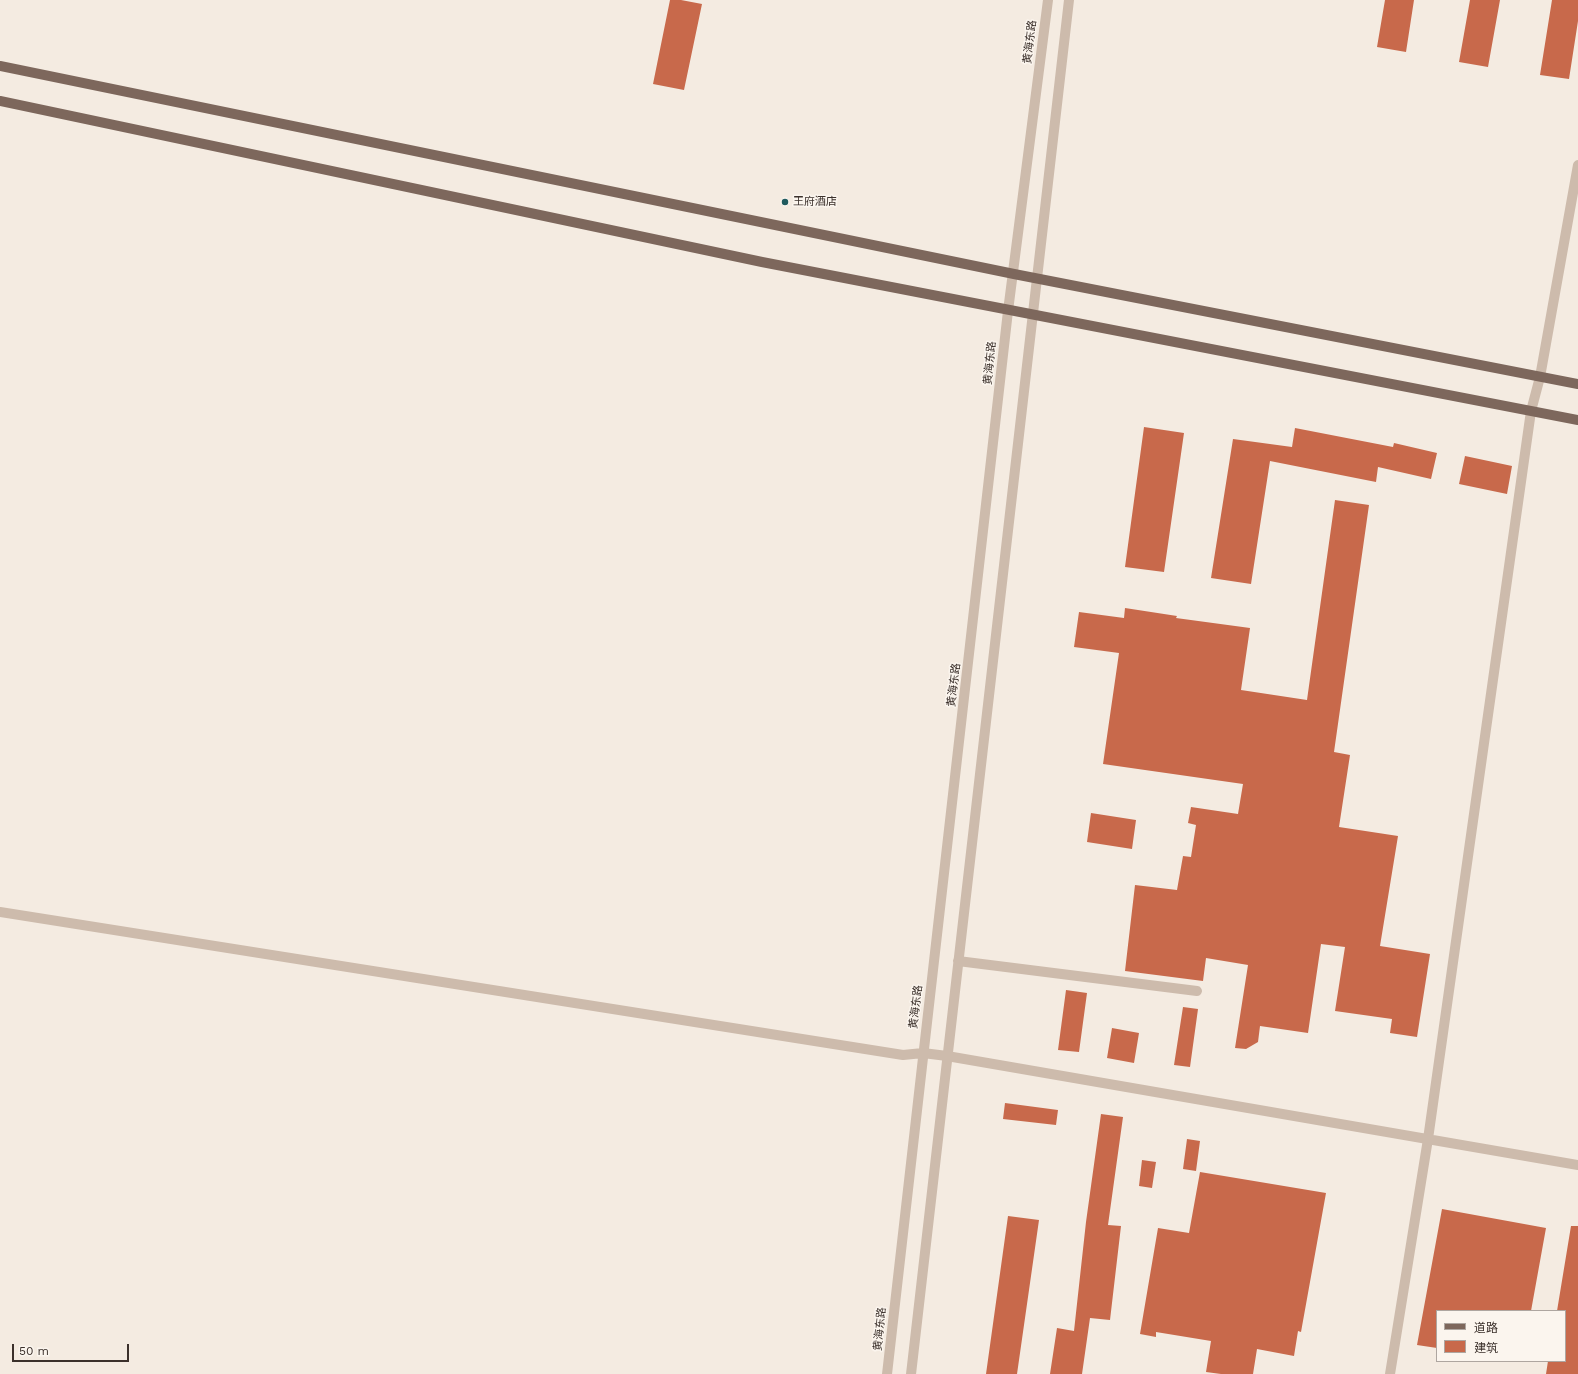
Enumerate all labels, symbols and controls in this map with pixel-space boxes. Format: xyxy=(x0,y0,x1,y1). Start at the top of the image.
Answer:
street label: 黄海东路 xyxy=(1021,19,1039,65)
place label: 王府酒店 xyxy=(793,195,837,209)
marker: 王府酒店 xyxy=(780,197,790,207)
street label: 黄海东路 xyxy=(981,340,999,386)
street label: 黄海东路 xyxy=(945,662,963,708)
street label: 黄海东路 xyxy=(907,984,925,1030)
street label: 黄海东路 xyxy=(871,1306,889,1352)
legend xyxy=(1436,1310,1566,1362)
text: 道路 xyxy=(1474,1321,1498,1335)
scale bar xyxy=(14,1336,131,1362)
text: 建筑 xyxy=(1474,1341,1498,1355)
text: 50 m xyxy=(19,1344,49,1358)

